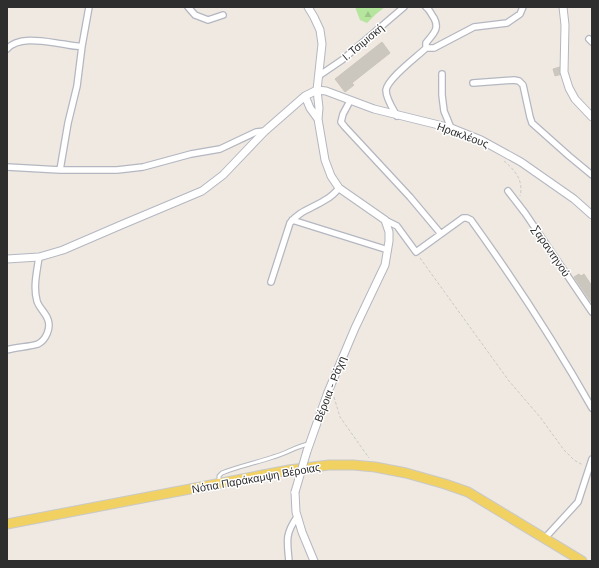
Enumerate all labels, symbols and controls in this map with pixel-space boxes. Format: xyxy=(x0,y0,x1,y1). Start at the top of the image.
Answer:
street label: Ι. Τσιμισκή xyxy=(339,21,387,64)
street label: Ηρακλέους xyxy=(435,119,491,152)
street label: Σαραντηνού xyxy=(528,223,573,280)
street label: Βέροια - Ράχη xyxy=(311,354,350,424)
street label: Νότια Παράκαμψη Βέροιας xyxy=(191,460,322,497)

